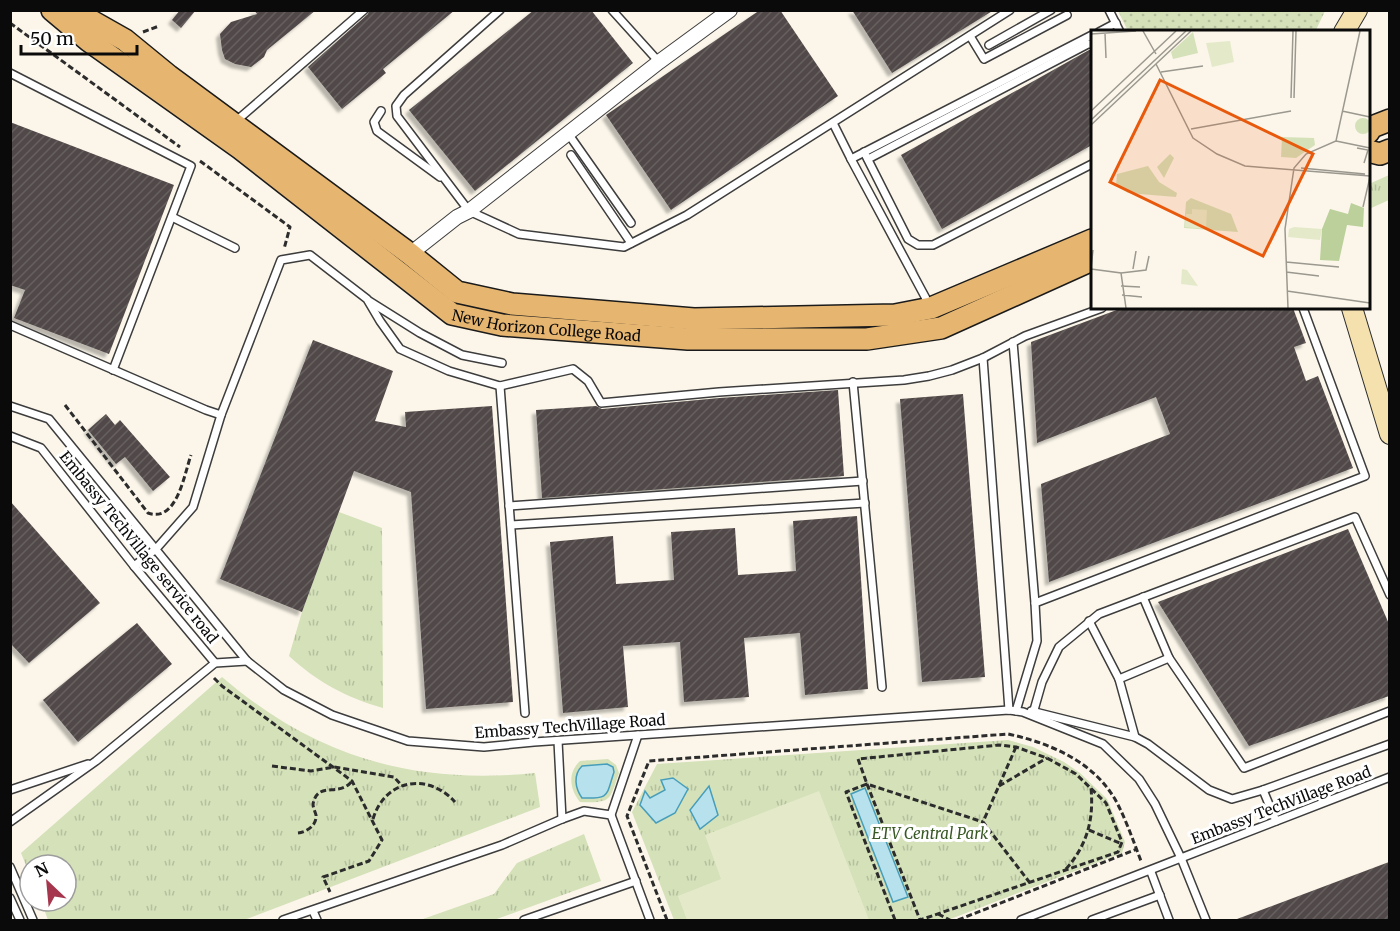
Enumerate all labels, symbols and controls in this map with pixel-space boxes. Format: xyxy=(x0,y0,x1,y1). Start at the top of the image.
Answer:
scale bar xyxy=(21,18,136,56)
text: 50 m xyxy=(30,27,74,50)
inset map xyxy=(1091,30,1370,309)
street label: New Horizon College Road xyxy=(450,305,642,345)
street label: Embassy TechVillage service road xyxy=(56,447,222,647)
street label: Embassy TechVillage Road xyxy=(474,710,666,742)
street label: Embassy TechVillage Road xyxy=(1188,762,1374,848)
park label: ETV Central Park xyxy=(872,824,989,843)
north arrow xyxy=(18,853,78,913)
text: N xyxy=(31,858,52,881)

